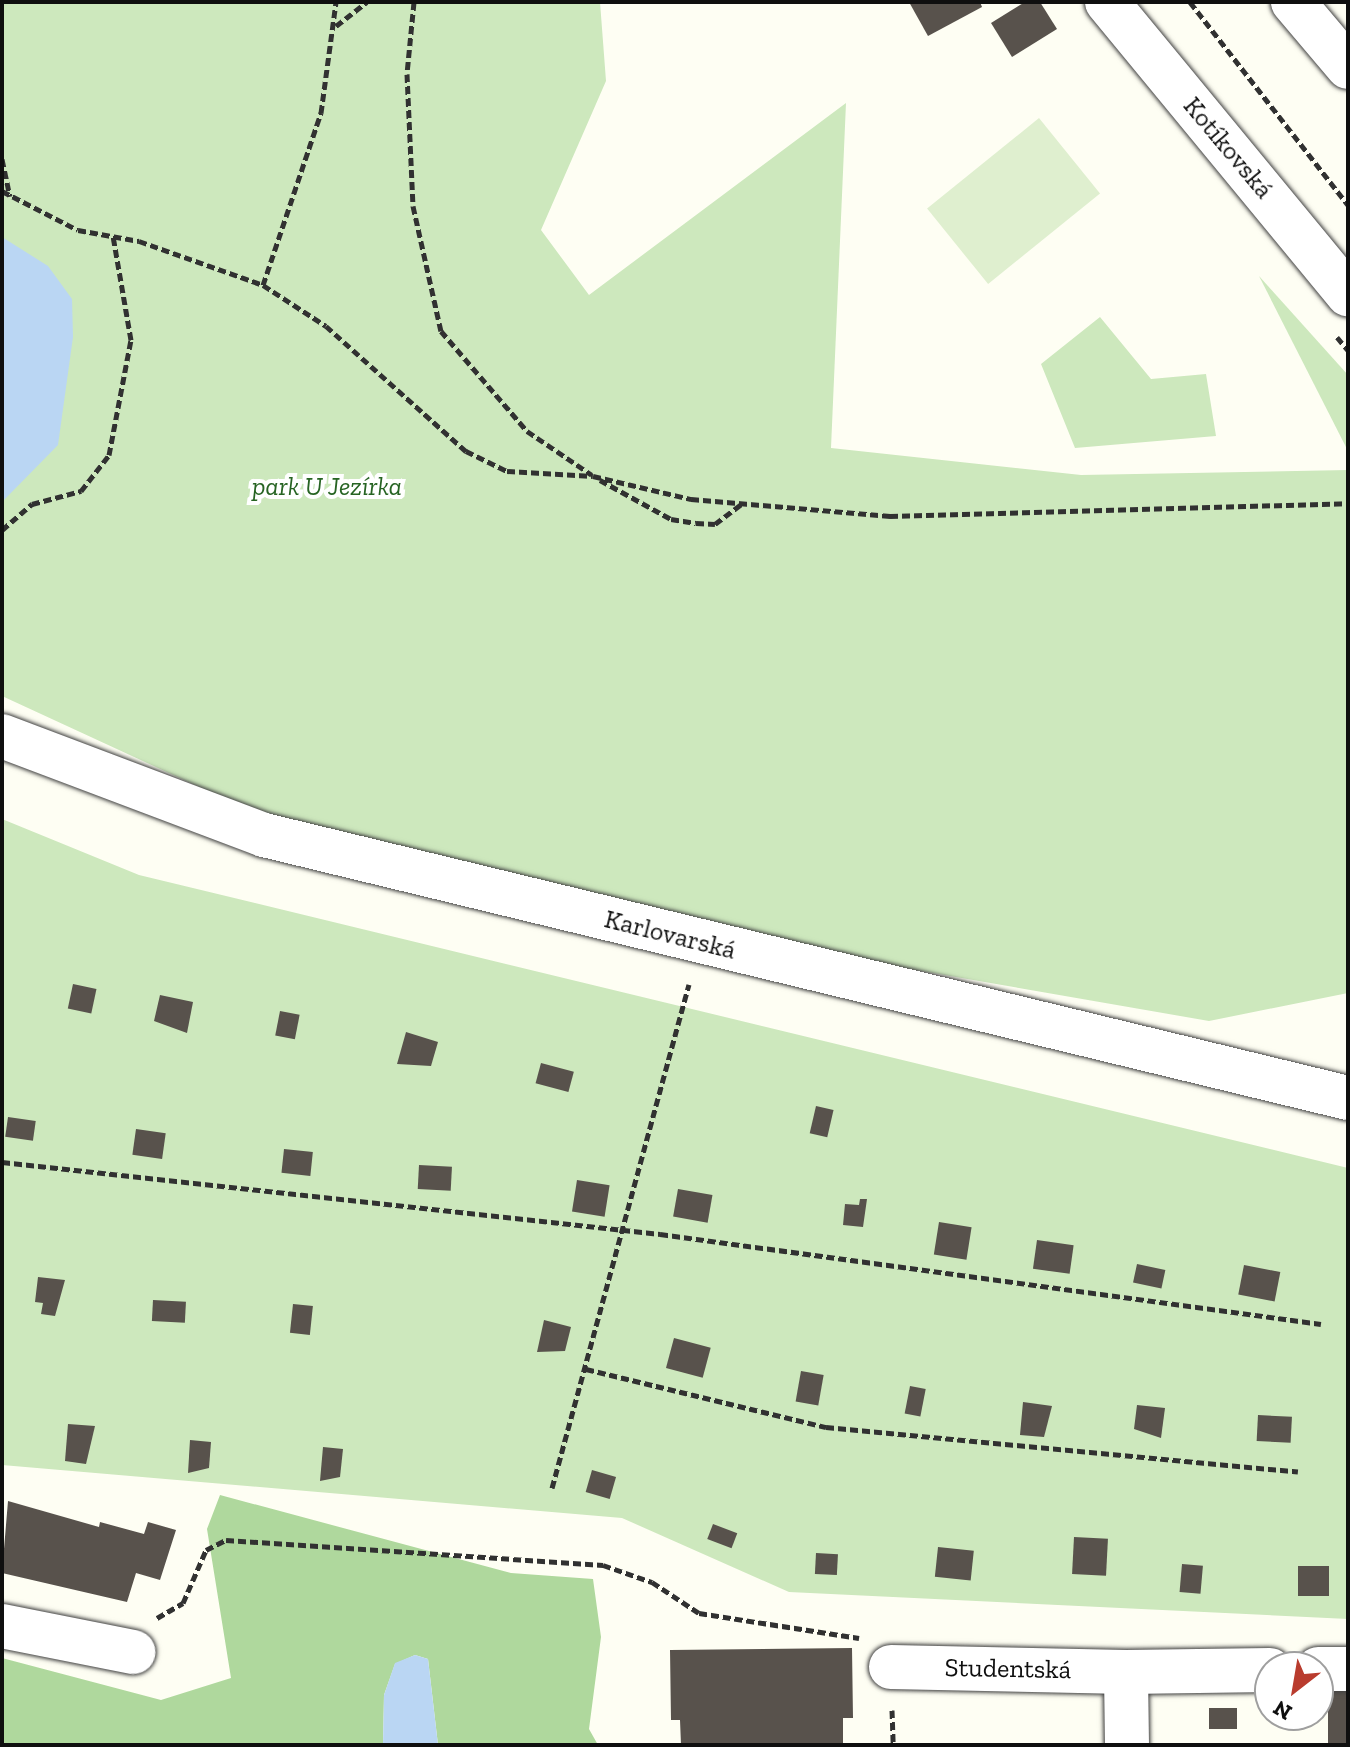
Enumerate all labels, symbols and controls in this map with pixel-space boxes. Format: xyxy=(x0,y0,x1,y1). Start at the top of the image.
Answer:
street label: Kotíkovská xyxy=(1177,91,1279,205)
park label: park U Jezírka xyxy=(252,471,402,503)
street label: Karlovarská xyxy=(601,904,739,966)
north arrow xyxy=(1254,1651,1334,1731)
street label: Studentská xyxy=(944,1652,1072,1686)
text: N xyxy=(1268,1694,1297,1726)

